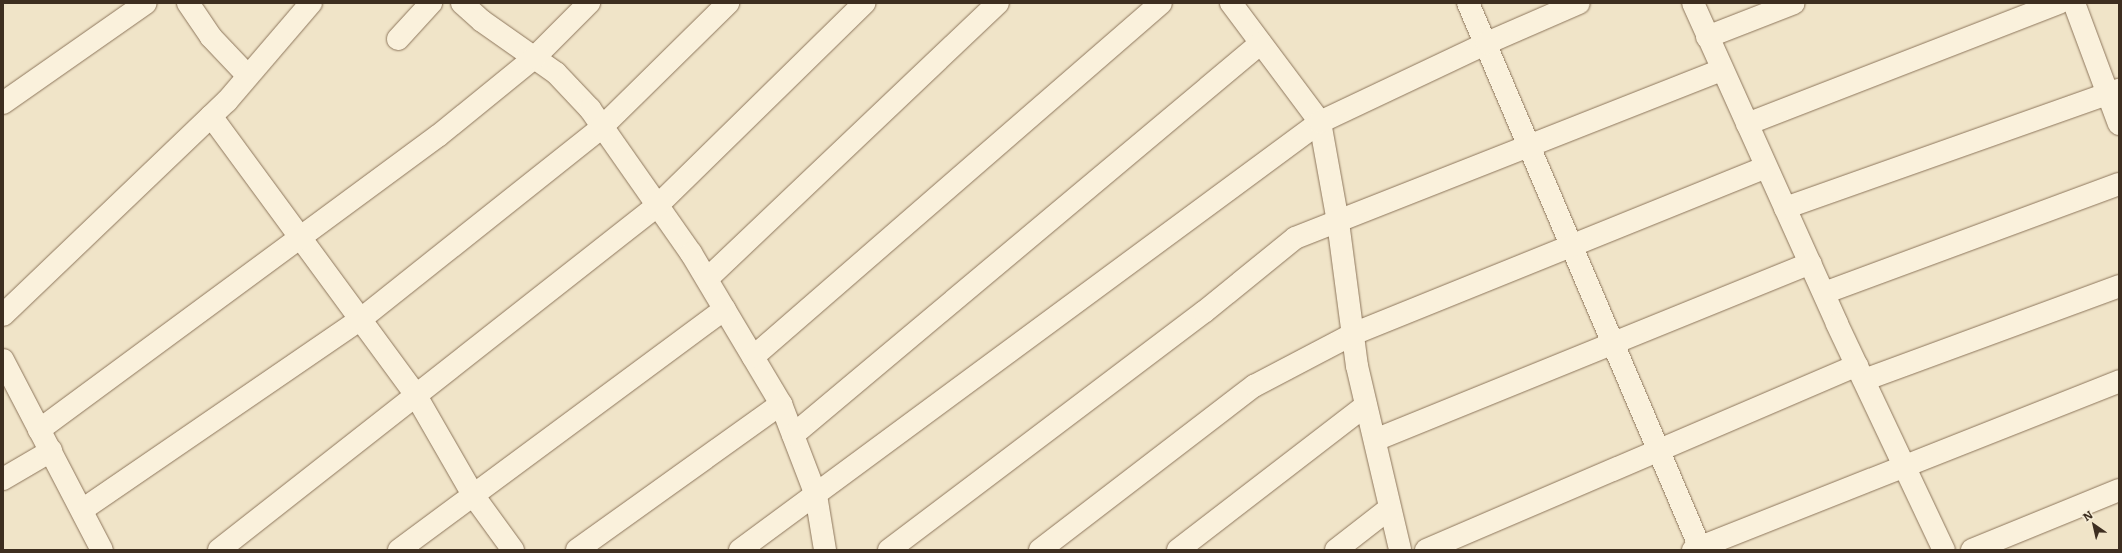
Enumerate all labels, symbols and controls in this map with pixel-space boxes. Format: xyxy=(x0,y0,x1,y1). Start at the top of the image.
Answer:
north arrow xyxy=(2074,505,2114,545)
text: N xyxy=(2079,506,2096,524)

